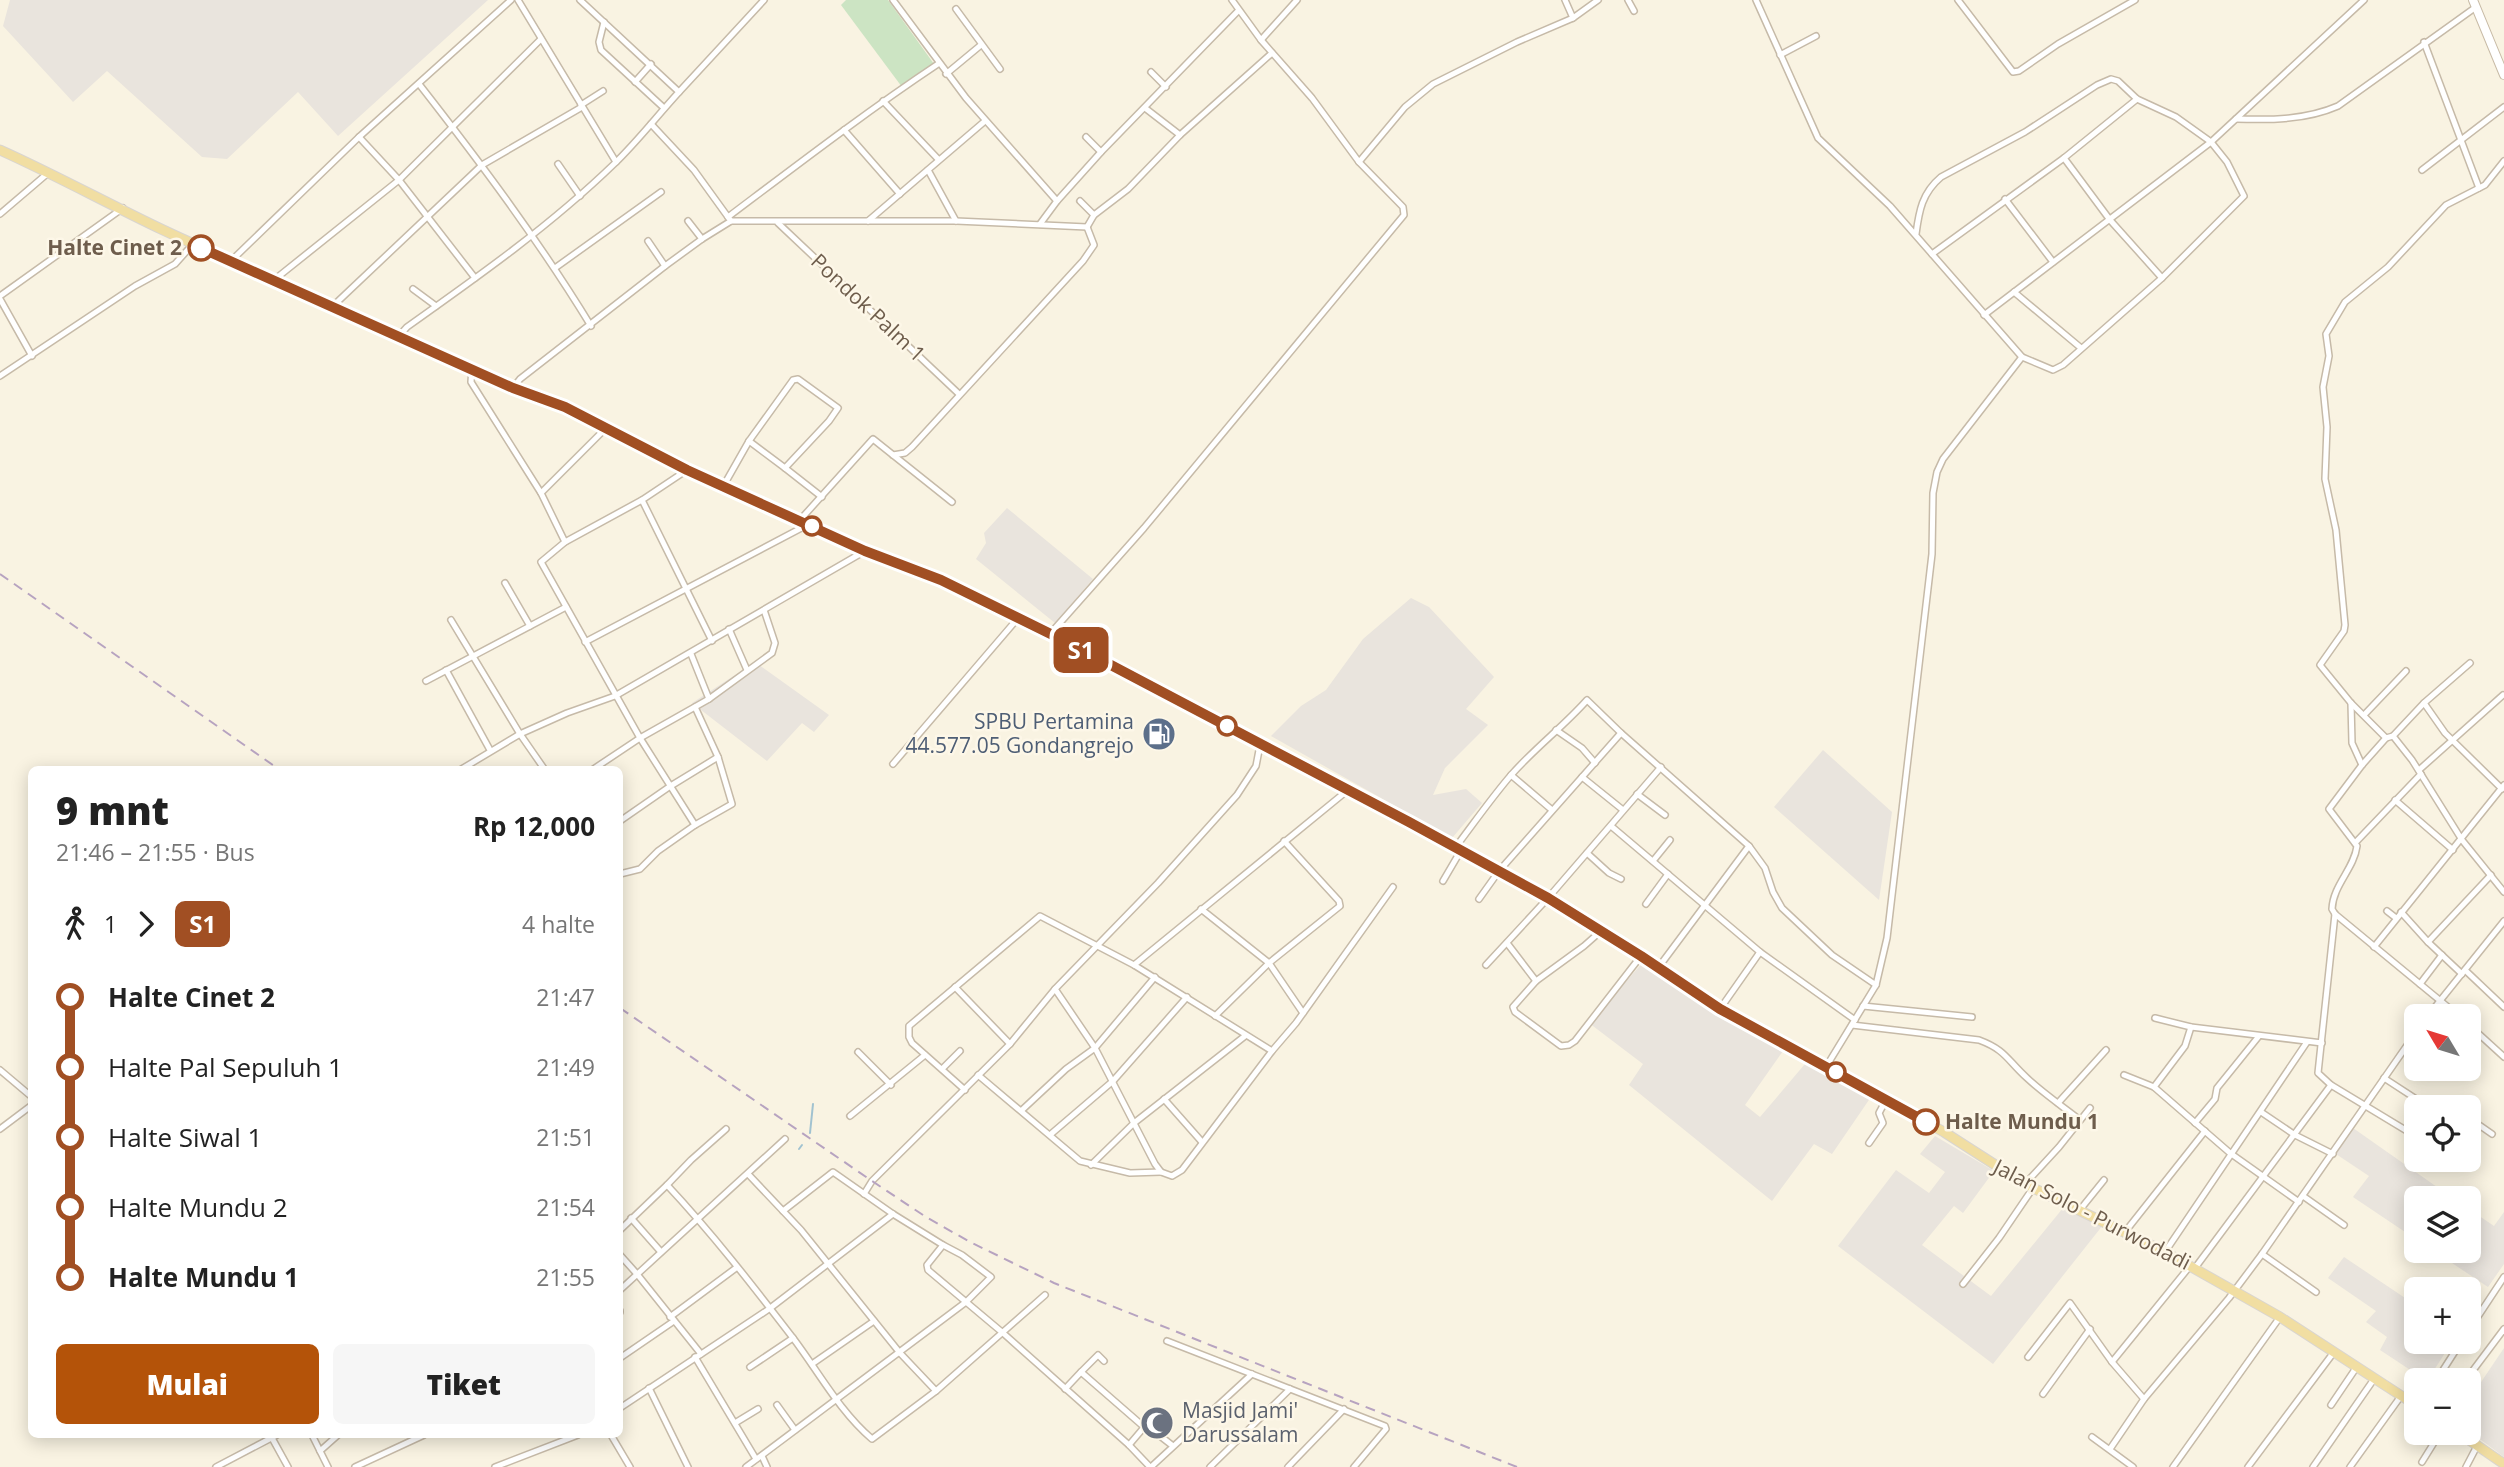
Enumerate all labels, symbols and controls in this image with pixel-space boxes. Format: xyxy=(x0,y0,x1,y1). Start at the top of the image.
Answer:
place label: Halte Cinet 2 xyxy=(47,233,182,261)
marker: Halte Cinet 2 xyxy=(188,235,214,261)
street label: Pondok Palm 1 xyxy=(806,247,932,368)
unlabelled marker xyxy=(802,516,822,536)
line badge: S1 xyxy=(1050,627,1112,673)
text: S1 xyxy=(1068,633,1094,666)
place label: SPBU Pertamina 44.577.05 Gondangrejo xyxy=(906,707,1134,759)
fuel station icon: SPBU Pertamina 44.577.05 Gondangrejo xyxy=(1140,715,1178,753)
unlabelled marker xyxy=(1217,716,1237,736)
text: 9 mnt xyxy=(56,784,169,836)
text: Rp 12,000 xyxy=(473,808,595,844)
text: 21:46 – 21:55 · Bus xyxy=(56,836,255,868)
icon: walk xyxy=(56,905,94,943)
icon: forward xyxy=(127,905,165,943)
text: S1 xyxy=(189,907,216,940)
text: 1 xyxy=(104,908,117,940)
text: 4 halte xyxy=(522,908,595,940)
text: Halte Cinet 2 xyxy=(108,979,275,1015)
text: 21:47 xyxy=(536,981,595,1013)
north arrow xyxy=(2404,1004,2482,1082)
map controls xyxy=(2404,1004,2481,1445)
text: Halte Pal Sepuluh 1 xyxy=(108,1049,343,1085)
text: 21:49 xyxy=(536,1051,595,1083)
unlabelled marker xyxy=(1826,1062,1846,1082)
button: locate xyxy=(2404,1095,2481,1172)
place label: Halte Mundu 1 xyxy=(1945,1107,2099,1135)
marker: Halte Mundu 1 xyxy=(1913,1109,1939,1135)
text: Halte Siwal 1 xyxy=(108,1119,262,1155)
text: 21:51 xyxy=(536,1121,595,1153)
street label: Jalan Solo - Purwodadi xyxy=(1987,1151,2196,1276)
button: layers xyxy=(2404,1186,2481,1263)
text: Halte Mundu 2 xyxy=(108,1189,288,1225)
text: 21:54 xyxy=(536,1191,595,1223)
text: Halte Mundu 1 xyxy=(108,1259,299,1295)
text: 21:55 xyxy=(536,1261,595,1293)
button: + xyxy=(2404,1277,2481,1354)
button: Mulai xyxy=(56,1344,319,1424)
button: Tiket xyxy=(333,1344,595,1424)
button: − xyxy=(2404,1368,2481,1445)
place label: Masjid Jami' Darussalam xyxy=(1182,1396,1298,1448)
mosque icon: Masjid Jami' Darussalam xyxy=(1138,1404,1176,1442)

